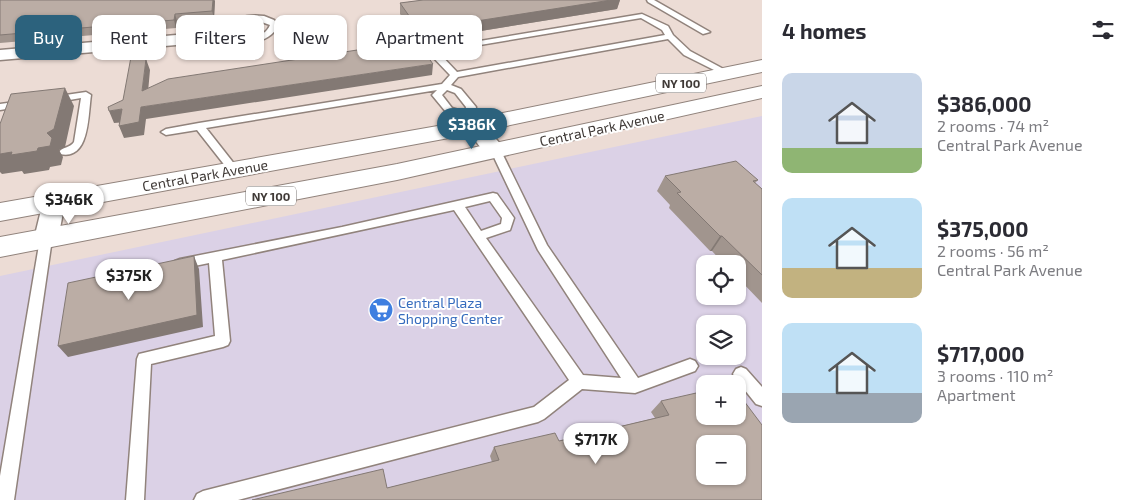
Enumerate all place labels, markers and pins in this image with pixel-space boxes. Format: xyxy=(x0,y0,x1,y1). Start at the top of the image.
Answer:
pin: $386K xyxy=(437,108,507,150)
pin: $346K xyxy=(34,182,104,225)
pin: $375K xyxy=(94,258,164,301)
place label: Central Plaza Shopping Center xyxy=(398,294,503,327)
supermarket icon: Central Plaza Shopping Center xyxy=(368,297,394,323)
pin: $717K xyxy=(561,422,631,465)

